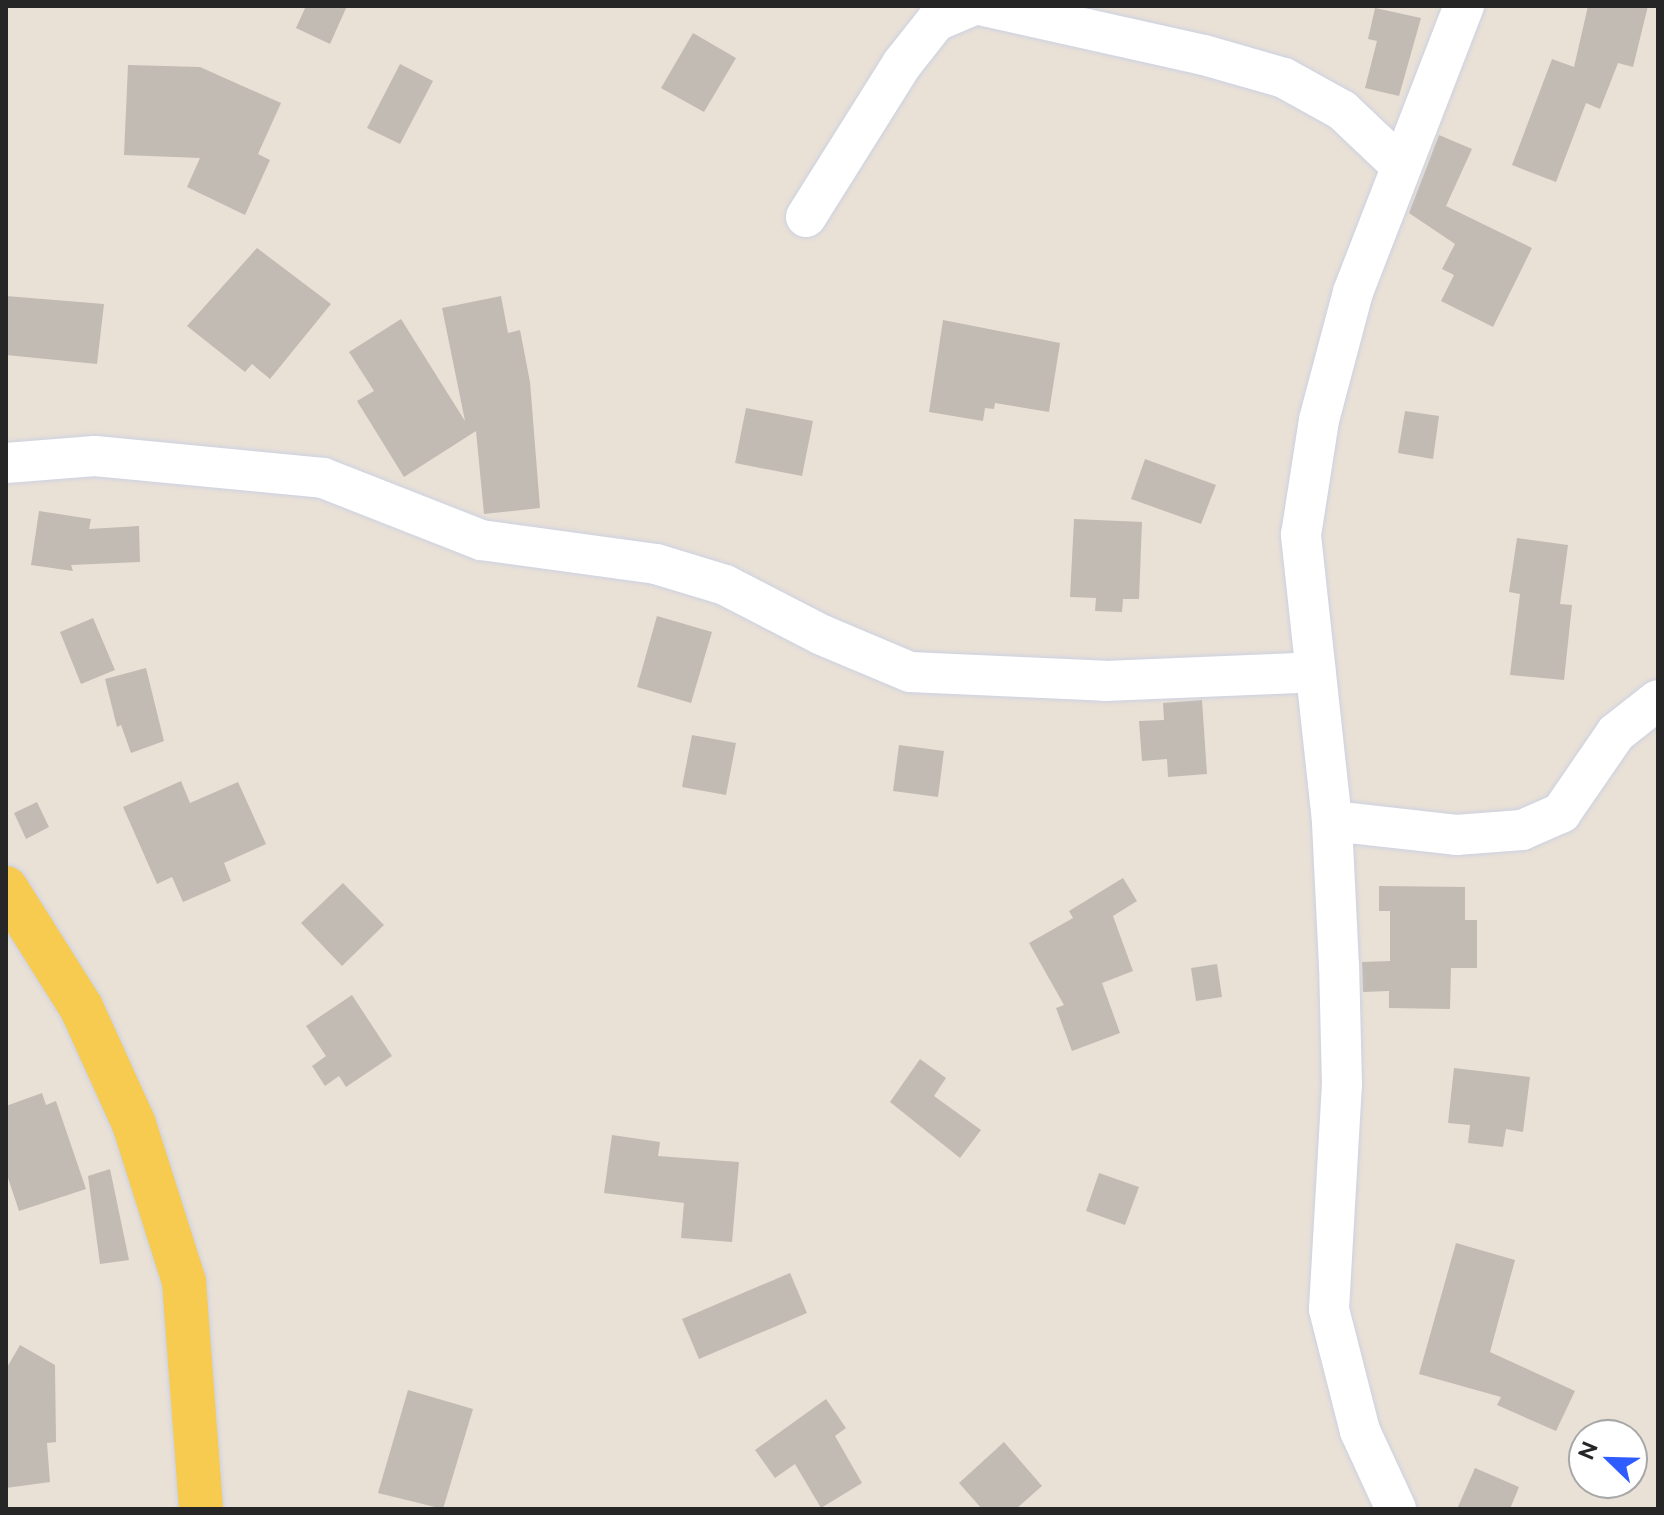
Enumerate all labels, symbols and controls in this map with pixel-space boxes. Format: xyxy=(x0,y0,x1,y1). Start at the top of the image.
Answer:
north arrow xyxy=(1568,1419,1648,1499)
text: N xyxy=(1572,1438,1603,1463)

